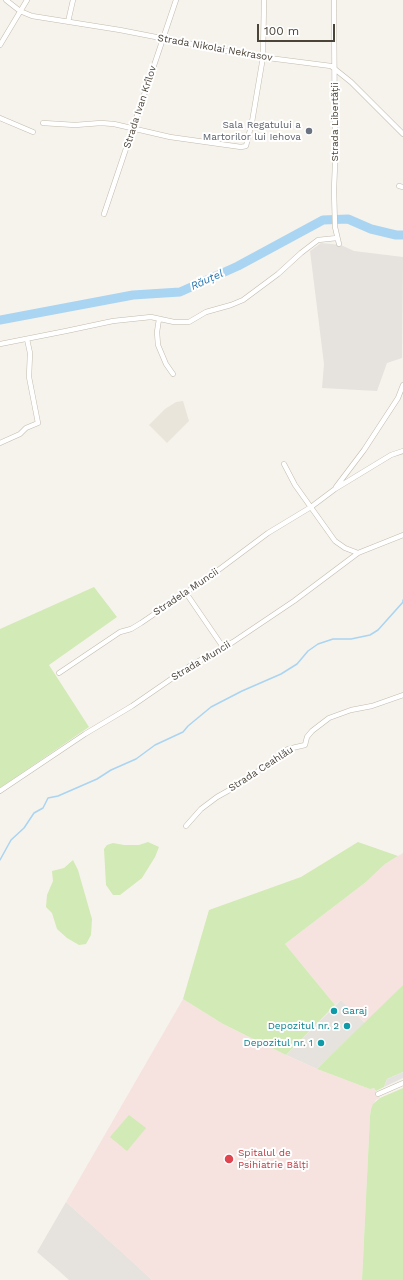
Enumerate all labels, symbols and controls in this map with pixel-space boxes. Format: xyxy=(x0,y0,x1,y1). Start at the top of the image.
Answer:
scale bar xyxy=(259,16,337,42)
text: 100 m xyxy=(264,24,299,38)
street label: Strada Nikolai Nekrasov xyxy=(157,32,273,64)
street label: Strada Ivan Krîlov xyxy=(121,64,159,150)
street label: Strada Libertății xyxy=(329,82,341,162)
place label: Sala Regatului a Martorilor lui Iehova xyxy=(203,119,301,142)
marker: Sala Regatului a Martorilor lui Iehova xyxy=(304,126,314,136)
water label: Răuțel xyxy=(189,267,225,293)
street label: Stradela Muncii xyxy=(151,566,221,618)
street label: Strada Muncii xyxy=(169,639,233,683)
street label: Strada Ceahlău xyxy=(226,744,296,794)
place label: Garaj xyxy=(342,1005,367,1017)
marker: Garaj xyxy=(329,1006,339,1016)
place label: Depozitul nr. 2 xyxy=(268,1020,339,1032)
marker: Depozitul nr. 2 xyxy=(342,1021,352,1031)
place label: Depozitul nr. 1 xyxy=(244,1037,313,1049)
marker: Depozitul nr. 1 xyxy=(316,1038,326,1048)
place label: Spitalul de Psihiatrie Bălți xyxy=(238,1147,308,1170)
marker: Spitalul de Psihiatrie Bălți xyxy=(223,1153,235,1165)

